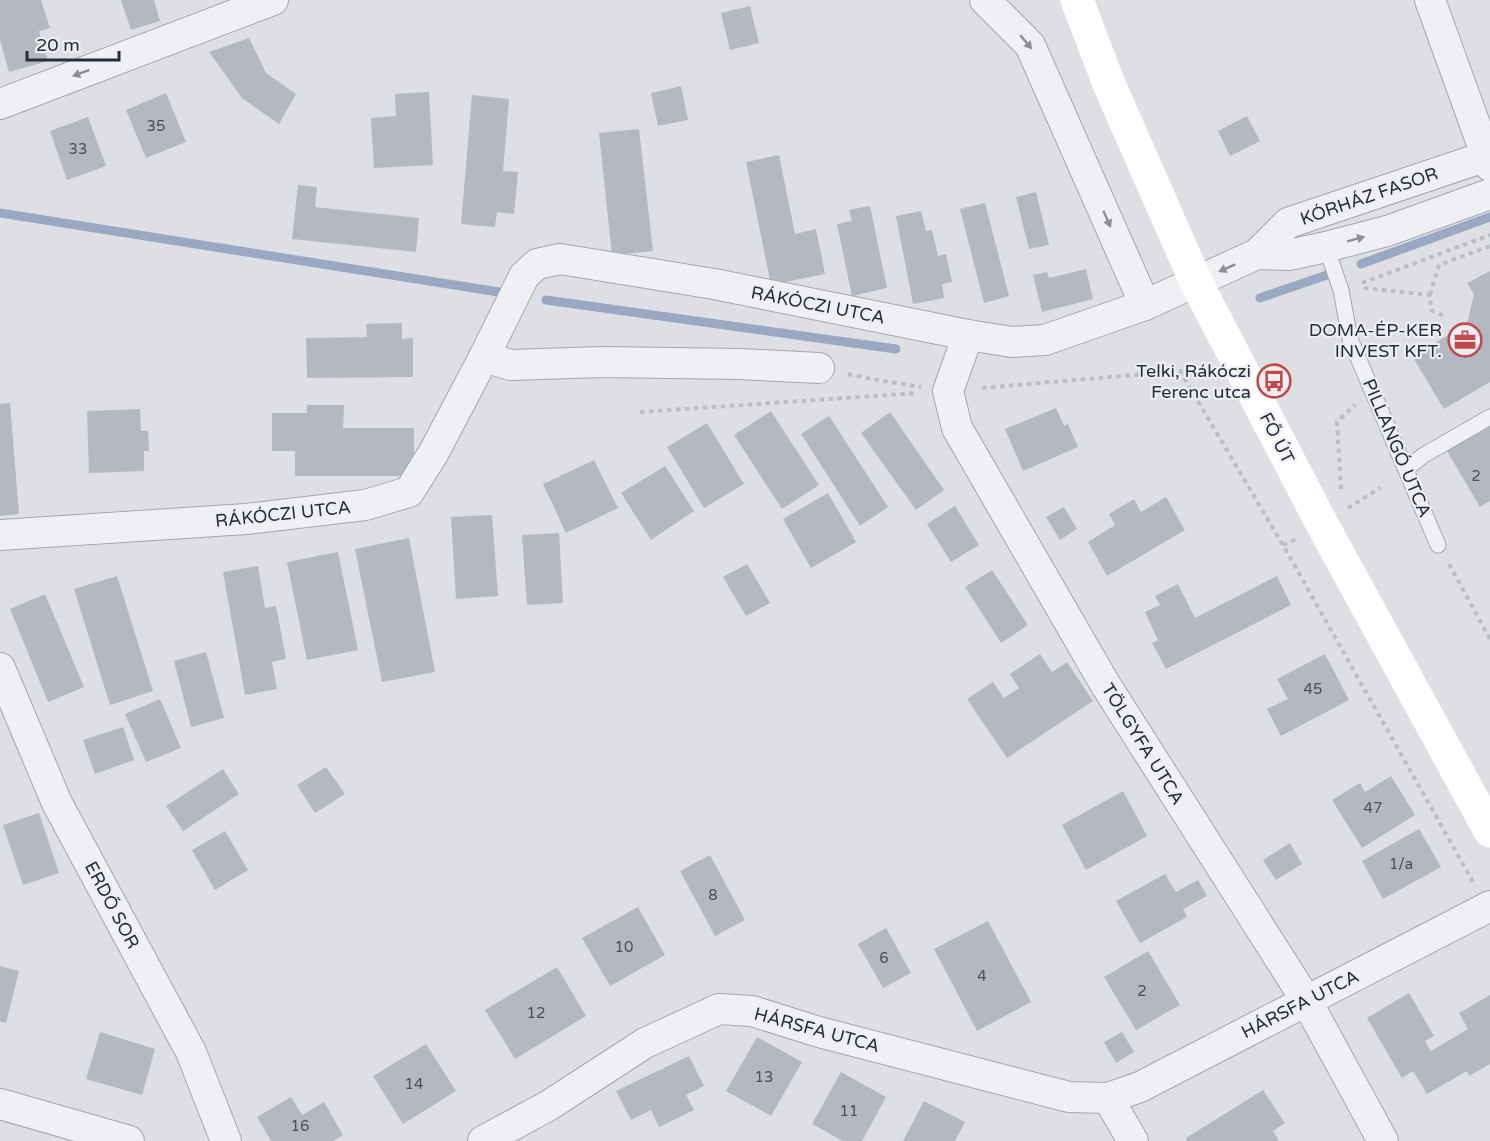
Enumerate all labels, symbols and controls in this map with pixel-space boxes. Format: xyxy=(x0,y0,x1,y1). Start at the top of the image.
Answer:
scale bar xyxy=(27,24,118,62)
text: 20 m xyxy=(36,34,80,56)
one-way arrow xyxy=(1019,34,1032,50)
one-way arrow xyxy=(71,68,89,78)
house number: 35 xyxy=(147,117,165,135)
house number: 33 xyxy=(69,140,87,158)
street label: KÓRHÁZ FASOR xyxy=(1297,162,1441,230)
one-way arrow xyxy=(1102,210,1112,228)
one-way arrow xyxy=(1347,234,1365,243)
one-way arrow xyxy=(1219,263,1236,272)
street label: RÁKÓCZI UTCA xyxy=(749,281,887,329)
place label: DOMA-ÉP-KER INVEST KFT. xyxy=(1309,319,1442,362)
office icon: DOMA-ÉP-KER INVEST KFT. xyxy=(1447,322,1483,358)
place label: Telki, Rákóczi Ferenc utca xyxy=(1136,360,1251,403)
bus stop icon: Telki, Rákóczi Ferenc utca xyxy=(1256,363,1292,399)
street label: PILLANGÓ UTCA xyxy=(1358,375,1436,521)
street label: FŐ ÚT xyxy=(1255,409,1299,467)
house number: 2 xyxy=(1471,467,1481,485)
street label: RÁKÓCZI UTCA xyxy=(214,496,352,532)
street label: TÖLGYFA UTCA xyxy=(1097,679,1189,809)
house number: 45 xyxy=(1304,680,1322,698)
house number: 47 xyxy=(1364,799,1382,817)
house number: 1/a xyxy=(1389,855,1413,873)
street label: ERDŐ SOR xyxy=(80,858,144,952)
house number: 8 xyxy=(708,886,718,904)
house number: 10 xyxy=(615,938,633,956)
house number: 6 xyxy=(879,949,889,967)
street label: HÁRSFA UTCA xyxy=(1237,965,1363,1043)
house number: 4 xyxy=(977,967,987,985)
house number: 2 xyxy=(1137,982,1147,1000)
street label: HÁRSFA UTCA xyxy=(752,1003,882,1057)
house number: 12 xyxy=(527,1004,545,1022)
house number: 13 xyxy=(755,1068,773,1086)
house number: 14 xyxy=(405,1075,423,1093)
house number: 11 xyxy=(840,1102,858,1120)
house number: 16 xyxy=(291,1117,309,1135)

